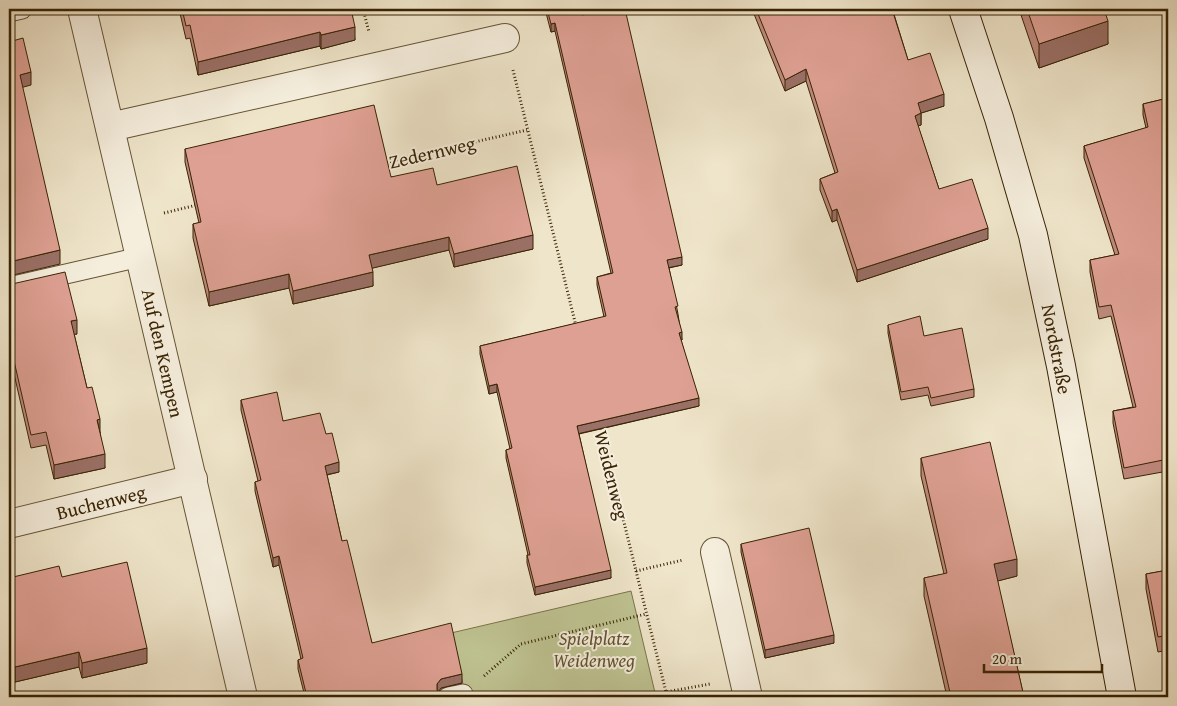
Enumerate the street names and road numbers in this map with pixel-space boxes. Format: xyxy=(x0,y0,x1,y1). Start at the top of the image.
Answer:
street label: Zedernweg xyxy=(386,128,479,176)
street label: Auf den Kempen xyxy=(135,286,192,421)
street label: Nordstraße xyxy=(1035,302,1079,396)
street label: Weidenweg xyxy=(587,428,637,523)
street label: Buchenweg xyxy=(54,477,149,527)

